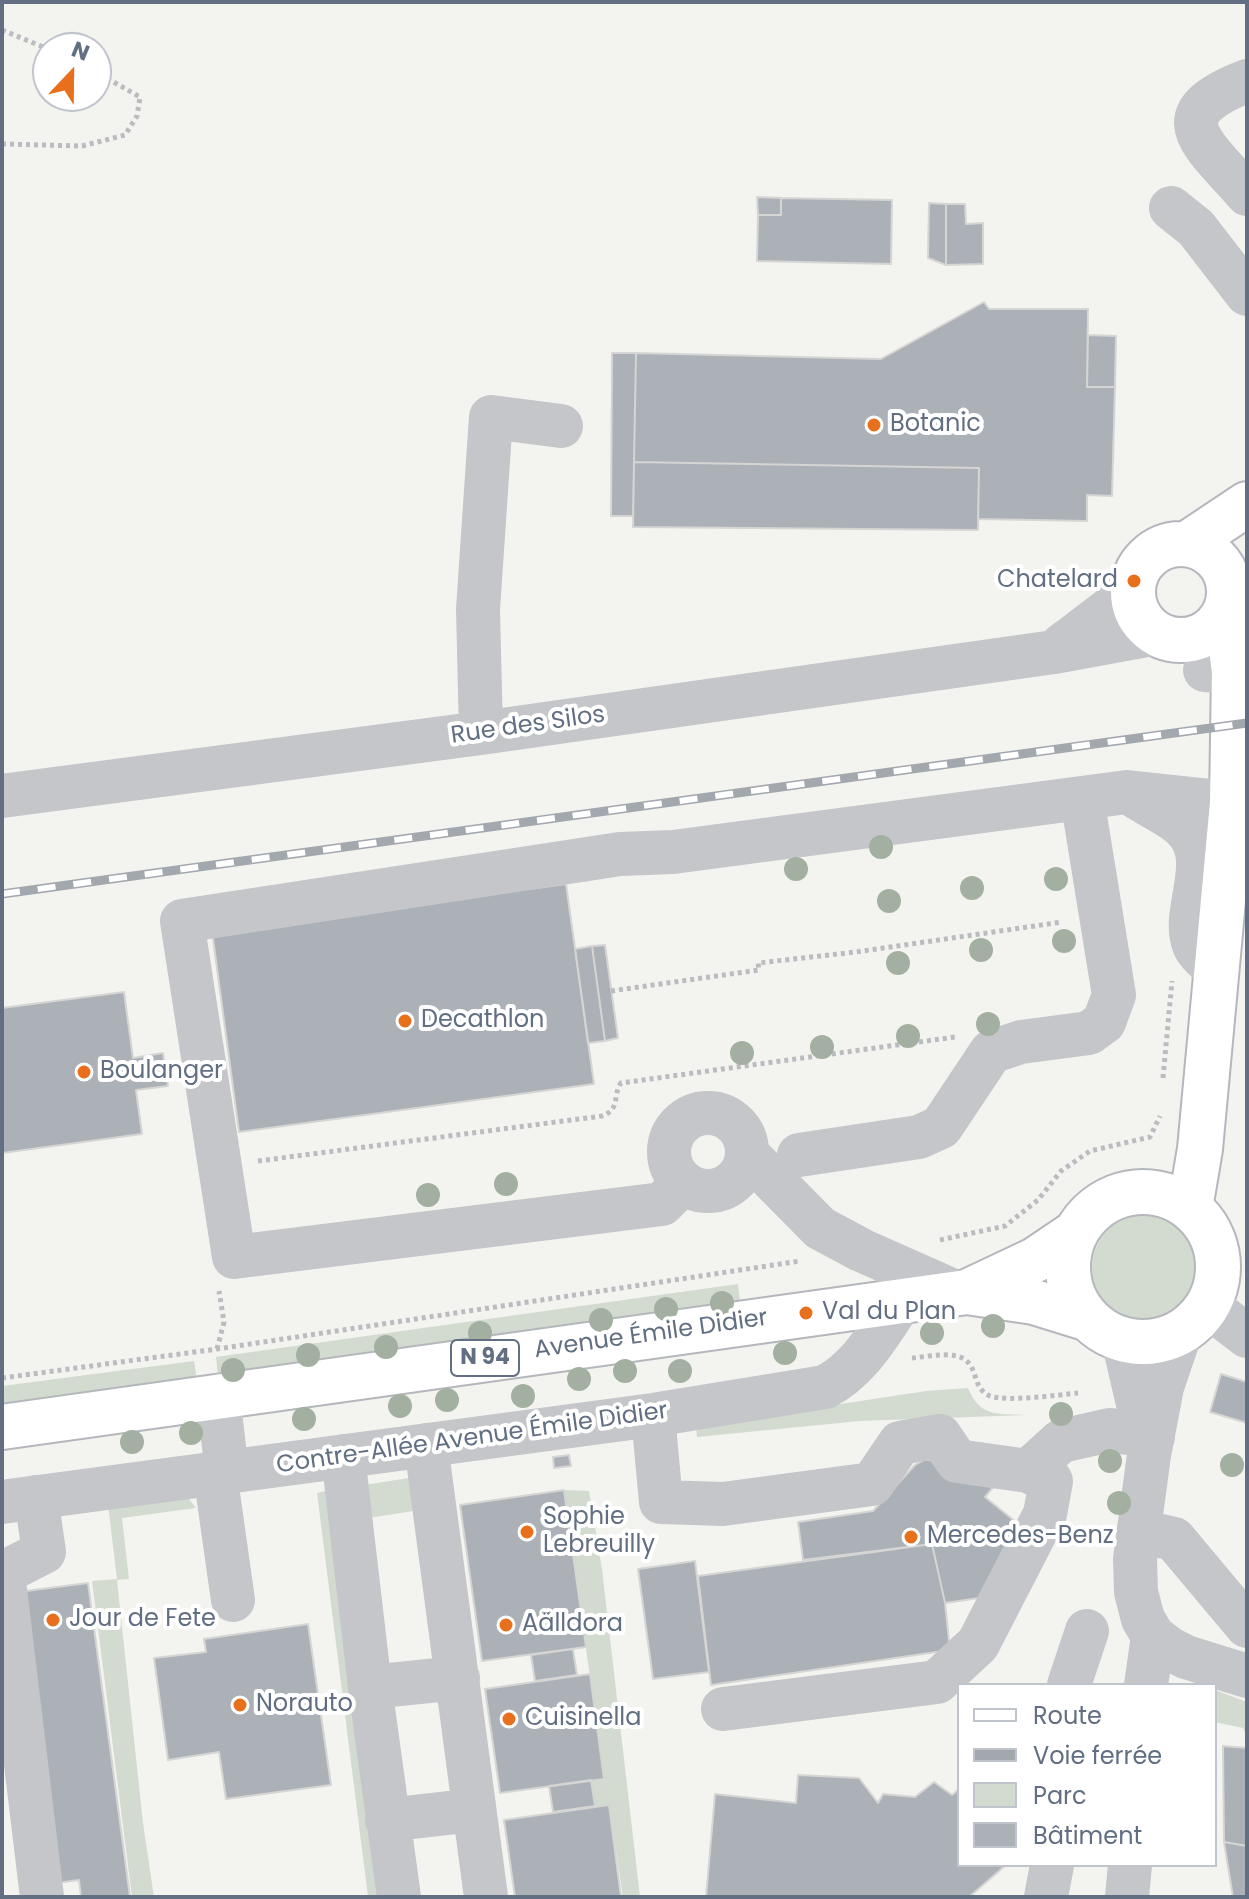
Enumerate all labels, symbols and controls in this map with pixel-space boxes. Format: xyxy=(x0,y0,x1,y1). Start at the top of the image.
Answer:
north arrow xyxy=(32,32,112,112)
text: N xyxy=(67,34,94,69)
place label: Botanic xyxy=(890,411,981,439)
marker: Botanic xyxy=(865,416,883,434)
place label: Chatelard xyxy=(997,567,1118,595)
marker: Chatelard xyxy=(1125,572,1143,590)
street label: Rue des Silos xyxy=(449,701,607,751)
place label: Decathlon xyxy=(421,1007,544,1035)
marker: Decathlon xyxy=(396,1012,414,1030)
place label: Boulanger xyxy=(100,1058,223,1086)
marker: Boulanger xyxy=(75,1063,93,1081)
place label: Val du Plan xyxy=(822,1299,956,1327)
street label: Avenue Émile Didier xyxy=(532,1304,770,1366)
marker: Val du Plan xyxy=(797,1304,815,1322)
road number: N 94 xyxy=(451,1340,519,1376)
street label: Contre-Allée Avenue Émile Didier xyxy=(275,1397,669,1481)
place label: Sophie Lebreuilly xyxy=(543,1504,655,1560)
marker: Sophie Lebreuilly xyxy=(518,1523,536,1541)
place label: Mercedes-Benz xyxy=(927,1523,1114,1551)
marker: Mercedes-Benz xyxy=(902,1528,920,1546)
place label: Jour de Fete xyxy=(69,1606,216,1634)
marker: Jour de Fete xyxy=(44,1611,62,1629)
place label: Aälldora xyxy=(522,1611,623,1639)
marker: Aälldora xyxy=(497,1616,515,1634)
legend xyxy=(957,1683,1217,1867)
place label: Norauto xyxy=(256,1691,353,1719)
marker: Norauto xyxy=(231,1696,249,1714)
text: Route xyxy=(1033,1699,1102,1732)
place label: Cuisinella xyxy=(525,1705,641,1733)
marker: Cuisinella xyxy=(500,1710,518,1728)
text: Voie ferrée xyxy=(1033,1739,1162,1772)
text: Parc xyxy=(1033,1779,1087,1812)
text: Bâtiment xyxy=(1033,1819,1142,1852)

